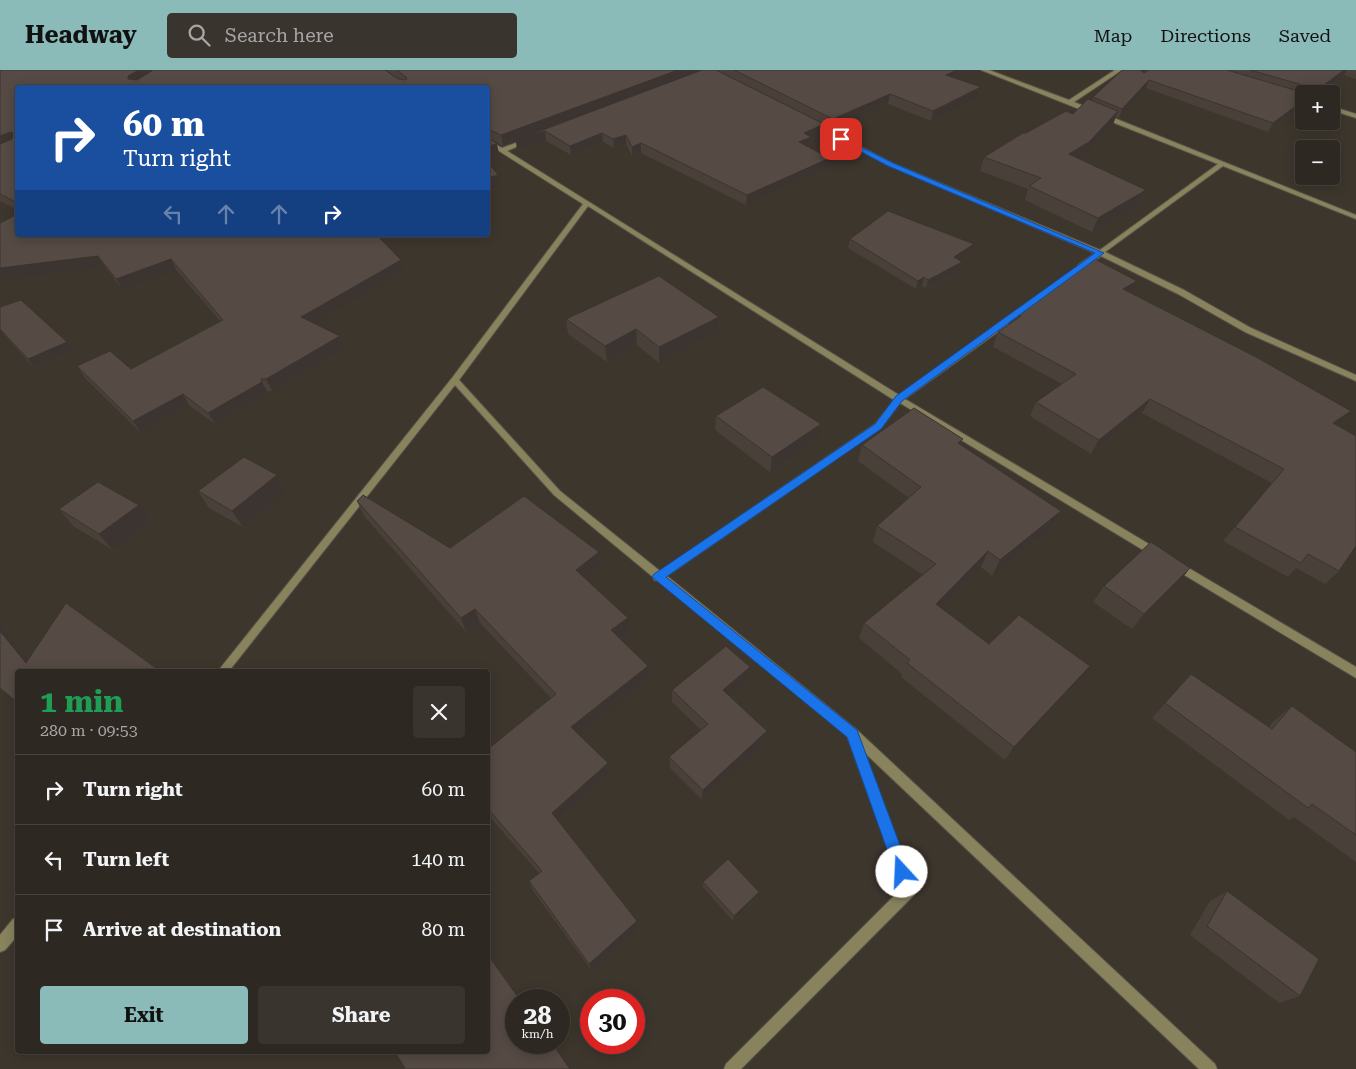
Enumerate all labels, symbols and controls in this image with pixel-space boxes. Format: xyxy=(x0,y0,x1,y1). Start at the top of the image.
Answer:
search box xyxy=(167,13,517,58)
text: Headway xyxy=(25,21,137,49)
icon: search xyxy=(185,21,213,49)
text: Search here xyxy=(225,24,334,47)
text: Map xyxy=(1094,25,1132,46)
text: Directions xyxy=(1160,25,1251,46)
text: Saved xyxy=(1279,25,1331,46)
map controls xyxy=(1295,85,1340,185)
button: + xyxy=(1295,85,1340,130)
text: 60 m xyxy=(123,104,205,145)
icon: right xyxy=(40,105,105,170)
pin xyxy=(820,118,862,160)
icon: arrive xyxy=(827,125,855,153)
button: − xyxy=(1295,140,1340,185)
text: Turn right xyxy=(123,146,231,171)
icon: left xyxy=(159,200,187,228)
icon: ahead xyxy=(212,200,240,228)
icon: ahead xyxy=(265,200,293,228)
icon: right xyxy=(318,200,346,228)
text: 1 min xyxy=(40,684,123,719)
button: close xyxy=(413,686,465,738)
text: 280 m · 09:53 xyxy=(40,721,138,740)
icon: right xyxy=(40,776,68,804)
text: Turn right xyxy=(83,778,183,801)
text: 60 m xyxy=(422,778,465,801)
position arrow xyxy=(875,845,927,897)
icon: left xyxy=(40,846,68,874)
text: Turn left xyxy=(83,848,169,871)
text: 140 m xyxy=(411,848,465,871)
icon: arrive xyxy=(40,916,68,944)
text: Arrive at destination xyxy=(83,918,281,941)
text: 80 m xyxy=(422,918,465,941)
button: Exit xyxy=(40,986,248,1044)
button: Share xyxy=(258,986,465,1044)
speed limit sign: 30 xyxy=(580,989,645,1054)
text: 28 xyxy=(523,1001,552,1030)
text: km/h xyxy=(521,1027,554,1041)

